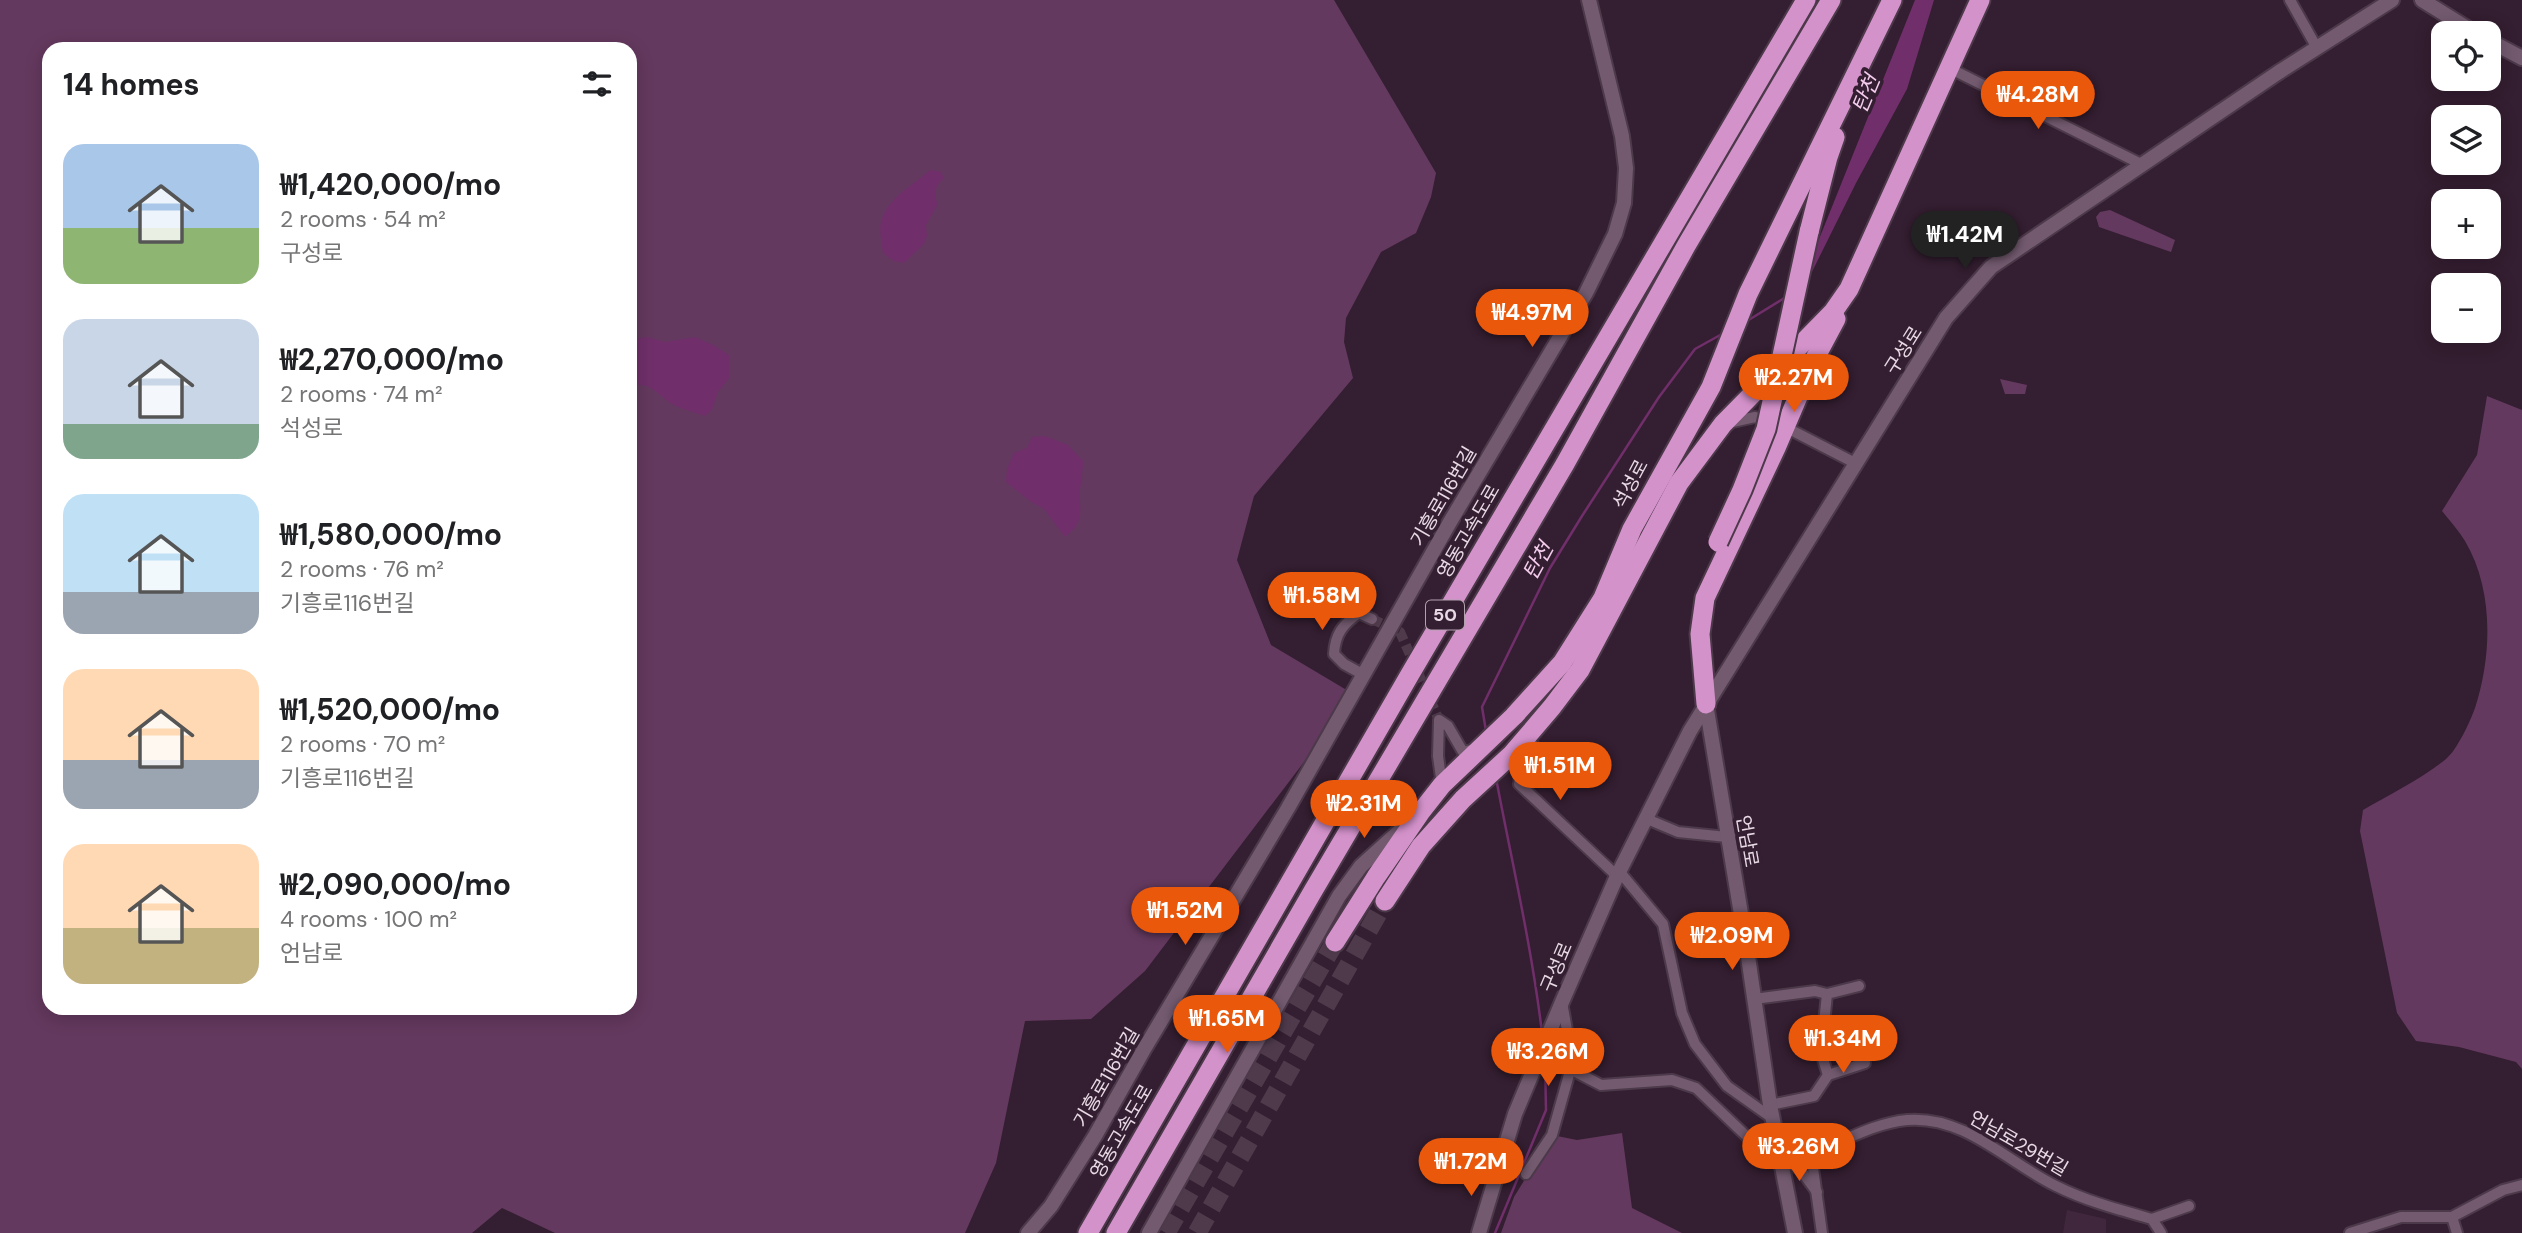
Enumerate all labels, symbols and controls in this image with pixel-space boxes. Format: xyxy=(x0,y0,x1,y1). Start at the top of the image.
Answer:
map controls xyxy=(2431,21,2501,343)
button: locate xyxy=(2431,21,2501,91)
text: 14 homes xyxy=(63,65,200,104)
icon: filters xyxy=(578,65,616,103)
water label: 탄천 xyxy=(1846,68,1887,117)
pin: ₩4.28M xyxy=(1981,72,2095,131)
text: ₩4.28M xyxy=(1997,79,2079,109)
button: layers xyxy=(2431,105,2501,175)
text: ₩1,420,000/mo xyxy=(280,165,501,204)
icon: home xyxy=(119,172,203,256)
button: + xyxy=(2431,189,2501,259)
text: 2 rooms · 54 m² xyxy=(280,204,446,234)
pin: ₩1.42M xyxy=(1908,212,2022,271)
text: ₩1.42M xyxy=(1927,219,2003,249)
text: 구성로 xyxy=(280,238,343,268)
button: − xyxy=(2431,273,2501,343)
pin: ₩4.97M xyxy=(1475,290,1589,349)
text: ₩4.97M xyxy=(1492,297,1572,327)
street label: 구성로 xyxy=(1879,321,1928,379)
text: ₩2,270,000/mo xyxy=(280,340,504,379)
icon: home xyxy=(119,347,203,431)
pin: ₩2.27M xyxy=(1737,354,1851,414)
text: ₩2.27M xyxy=(1755,362,1833,392)
text: 2 rooms · 74 m² xyxy=(280,379,443,409)
text: 석성로 xyxy=(280,413,343,443)
street label: 기흥로116번길 xyxy=(1405,442,1482,551)
street label: 석성로 xyxy=(1607,455,1654,513)
street label: 영동고속도로 xyxy=(1431,480,1505,583)
text: ₩1,580,000/mo xyxy=(280,515,502,554)
icon: home xyxy=(119,522,203,606)
water label: 탄천 xyxy=(1516,535,1561,585)
text: 2 rooms · 76 m² xyxy=(280,554,444,584)
pin: ₩1.58M xyxy=(1265,572,1379,632)
text: ₩1.58M xyxy=(1284,580,1360,610)
text: 기흥로116번길 xyxy=(280,588,415,618)
road number: 50 xyxy=(1426,600,1464,630)
text: ₩1,520,000/mo xyxy=(280,690,500,729)
icon: home xyxy=(119,697,203,781)
text: 2 rooms · 70 m² xyxy=(280,729,445,759)
pin: ₩1.51M xyxy=(1503,742,1617,802)
text: ₩1.51M xyxy=(1525,750,1595,780)
text: 기흥로116번길 xyxy=(280,763,415,793)
pin: ₩2.31M xyxy=(1307,780,1421,840)
text: ₩2.31M xyxy=(1326,788,1402,818)
street label: 언남로 xyxy=(1731,813,1764,869)
text: ₩2,090,000/mo xyxy=(280,865,511,904)
icon: home xyxy=(119,872,203,956)
pin: ₩1.52M xyxy=(1128,888,1242,947)
text: ₩1.52M xyxy=(1147,895,1223,925)
text: 4 rooms · 100 m² xyxy=(280,904,457,934)
pin: ₩2.09M xyxy=(1675,912,1789,972)
text: ₩2.09M xyxy=(1691,920,1773,950)
text: 언남로 xyxy=(280,938,343,968)
street label: 구성로 xyxy=(1535,938,1578,996)
pin: ₩1.65M xyxy=(1170,996,1284,1055)
text: ₩1.65M xyxy=(1189,1003,1265,1033)
pin: ₩1.34M xyxy=(1786,1016,1900,1075)
street label: 기흥로116번길 xyxy=(1068,1023,1145,1132)
text: ₩1.34M xyxy=(1805,1023,1881,1053)
pin: ₩3.26M xyxy=(1491,1028,1605,1088)
text: ₩3.26M xyxy=(1507,1036,1589,1066)
street label: 영동고속도로 xyxy=(1084,1080,1158,1183)
street label: 언남로29번길 xyxy=(1965,1105,2073,1182)
pin: ₩3.26M xyxy=(1742,1124,1856,1183)
text: ₩3.26M xyxy=(1758,1131,1840,1161)
pin: ₩1.72M xyxy=(1414,1138,1528,1198)
text: ₩1.72M xyxy=(1435,1146,1507,1176)

